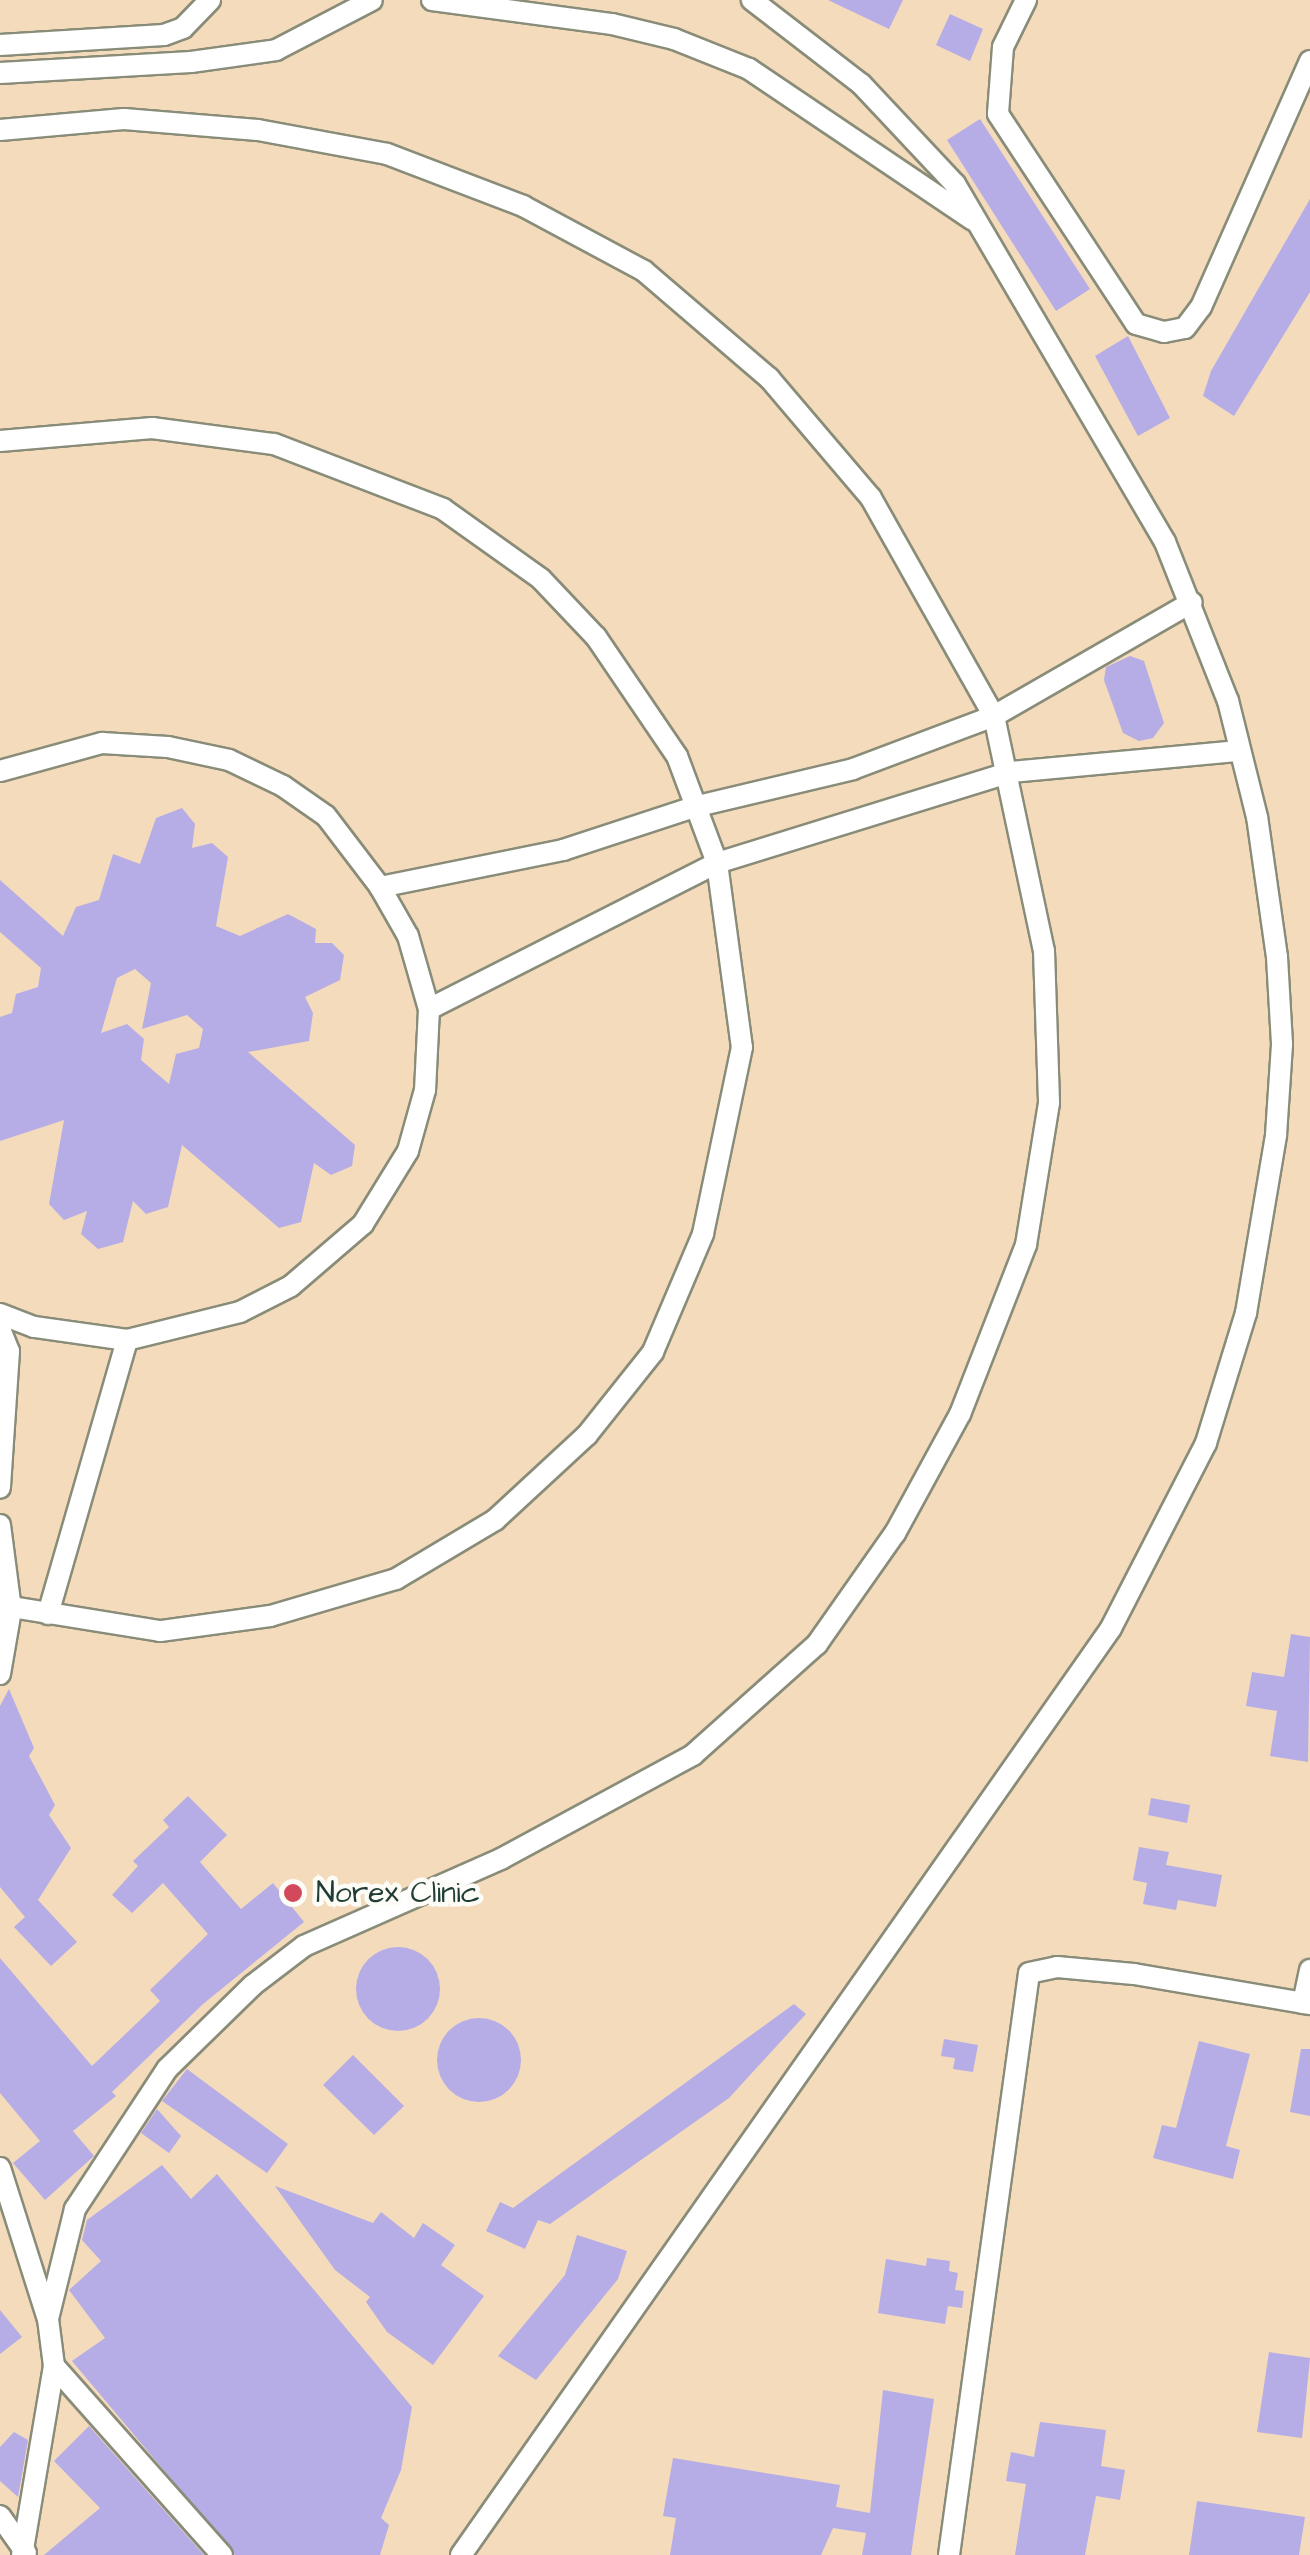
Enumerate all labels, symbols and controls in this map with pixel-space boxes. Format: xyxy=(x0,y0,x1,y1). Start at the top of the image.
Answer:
place label: Norex Clinic xyxy=(316,1875,480,1911)
marker: Norex Clinic xyxy=(280,1880,306,1906)

